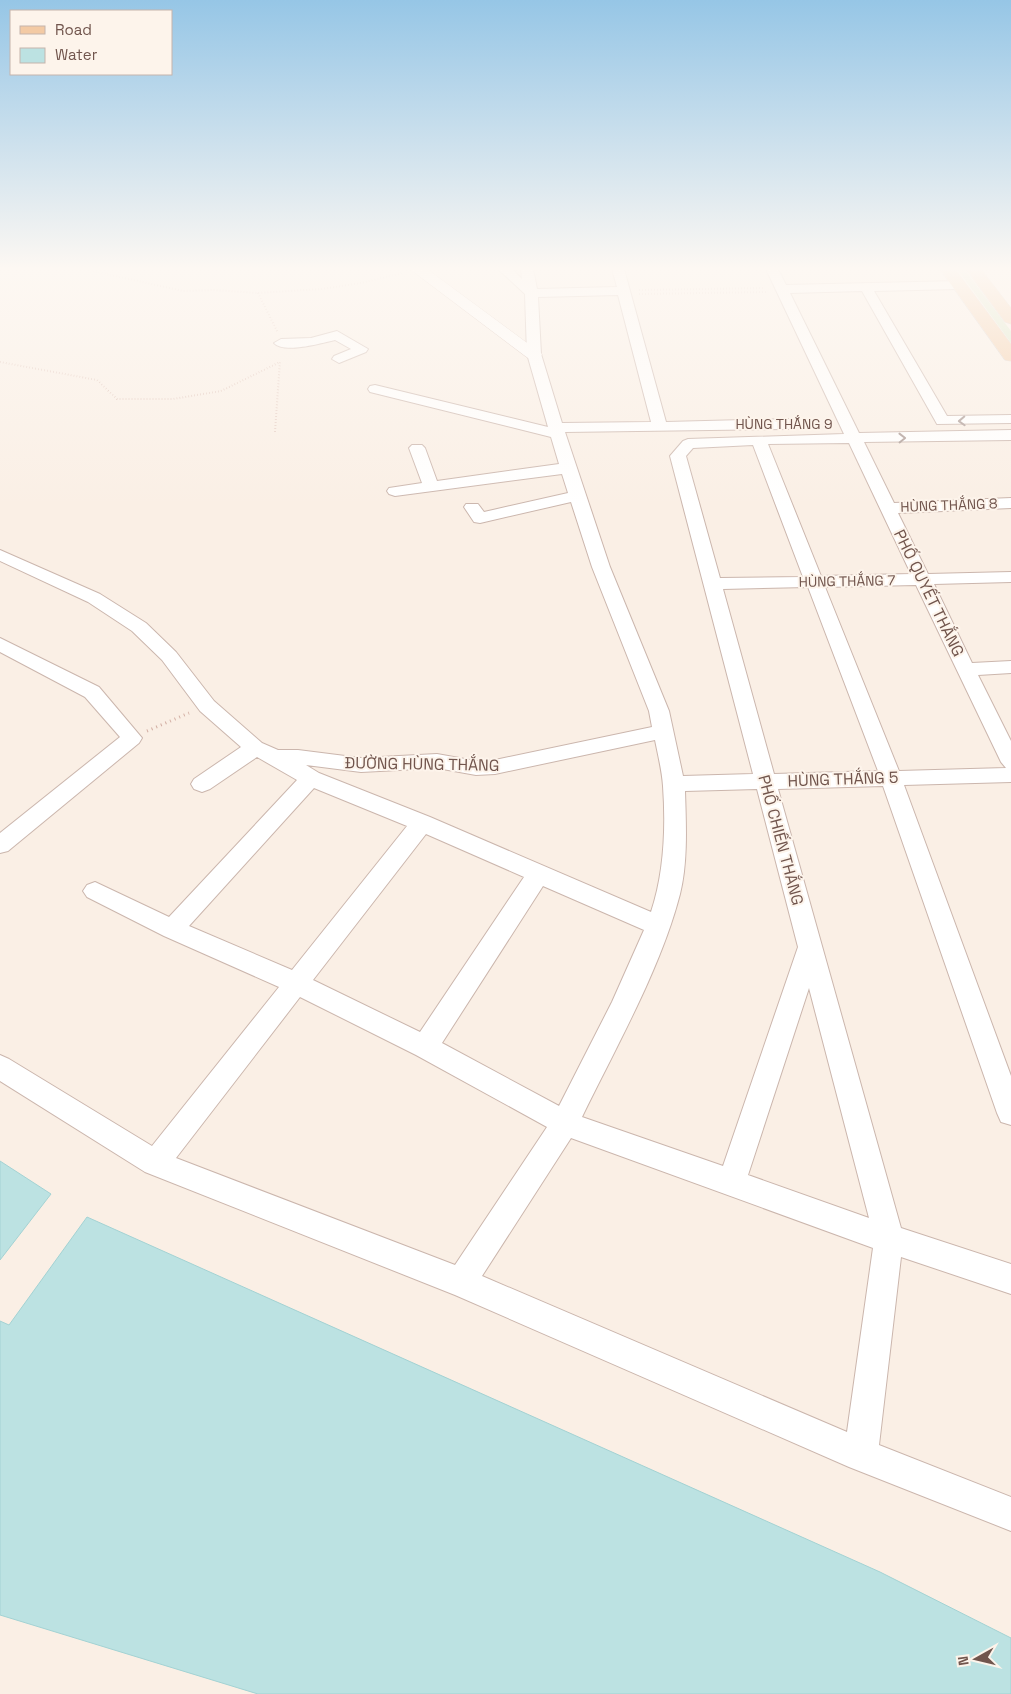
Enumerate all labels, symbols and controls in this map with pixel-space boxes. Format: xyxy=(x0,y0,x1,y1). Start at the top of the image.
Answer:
legend xyxy=(10,10,172,75)
text: Road xyxy=(55,20,92,39)
text: Water xyxy=(55,45,98,64)
street label: HÙNG THẮNG 9 xyxy=(735,415,833,433)
one-way arrow xyxy=(958,415,966,426)
one-way arrow xyxy=(899,432,907,443)
street label: HÙNG THẮNG 8 xyxy=(900,494,998,516)
street label: PHỐ QUYẾT THẮNG xyxy=(889,526,969,660)
street label: HÙNG THẮNG 7 xyxy=(799,571,896,591)
street label: ĐƯỜNG HÙNG THẮNG xyxy=(344,752,500,776)
street label: HÙNG THẮNG 5 xyxy=(787,767,899,791)
street label: PHỐ CHIẾN THẮNG xyxy=(754,773,808,907)
north arrow xyxy=(951,1634,1001,1684)
text: N xyxy=(954,1655,973,1667)

